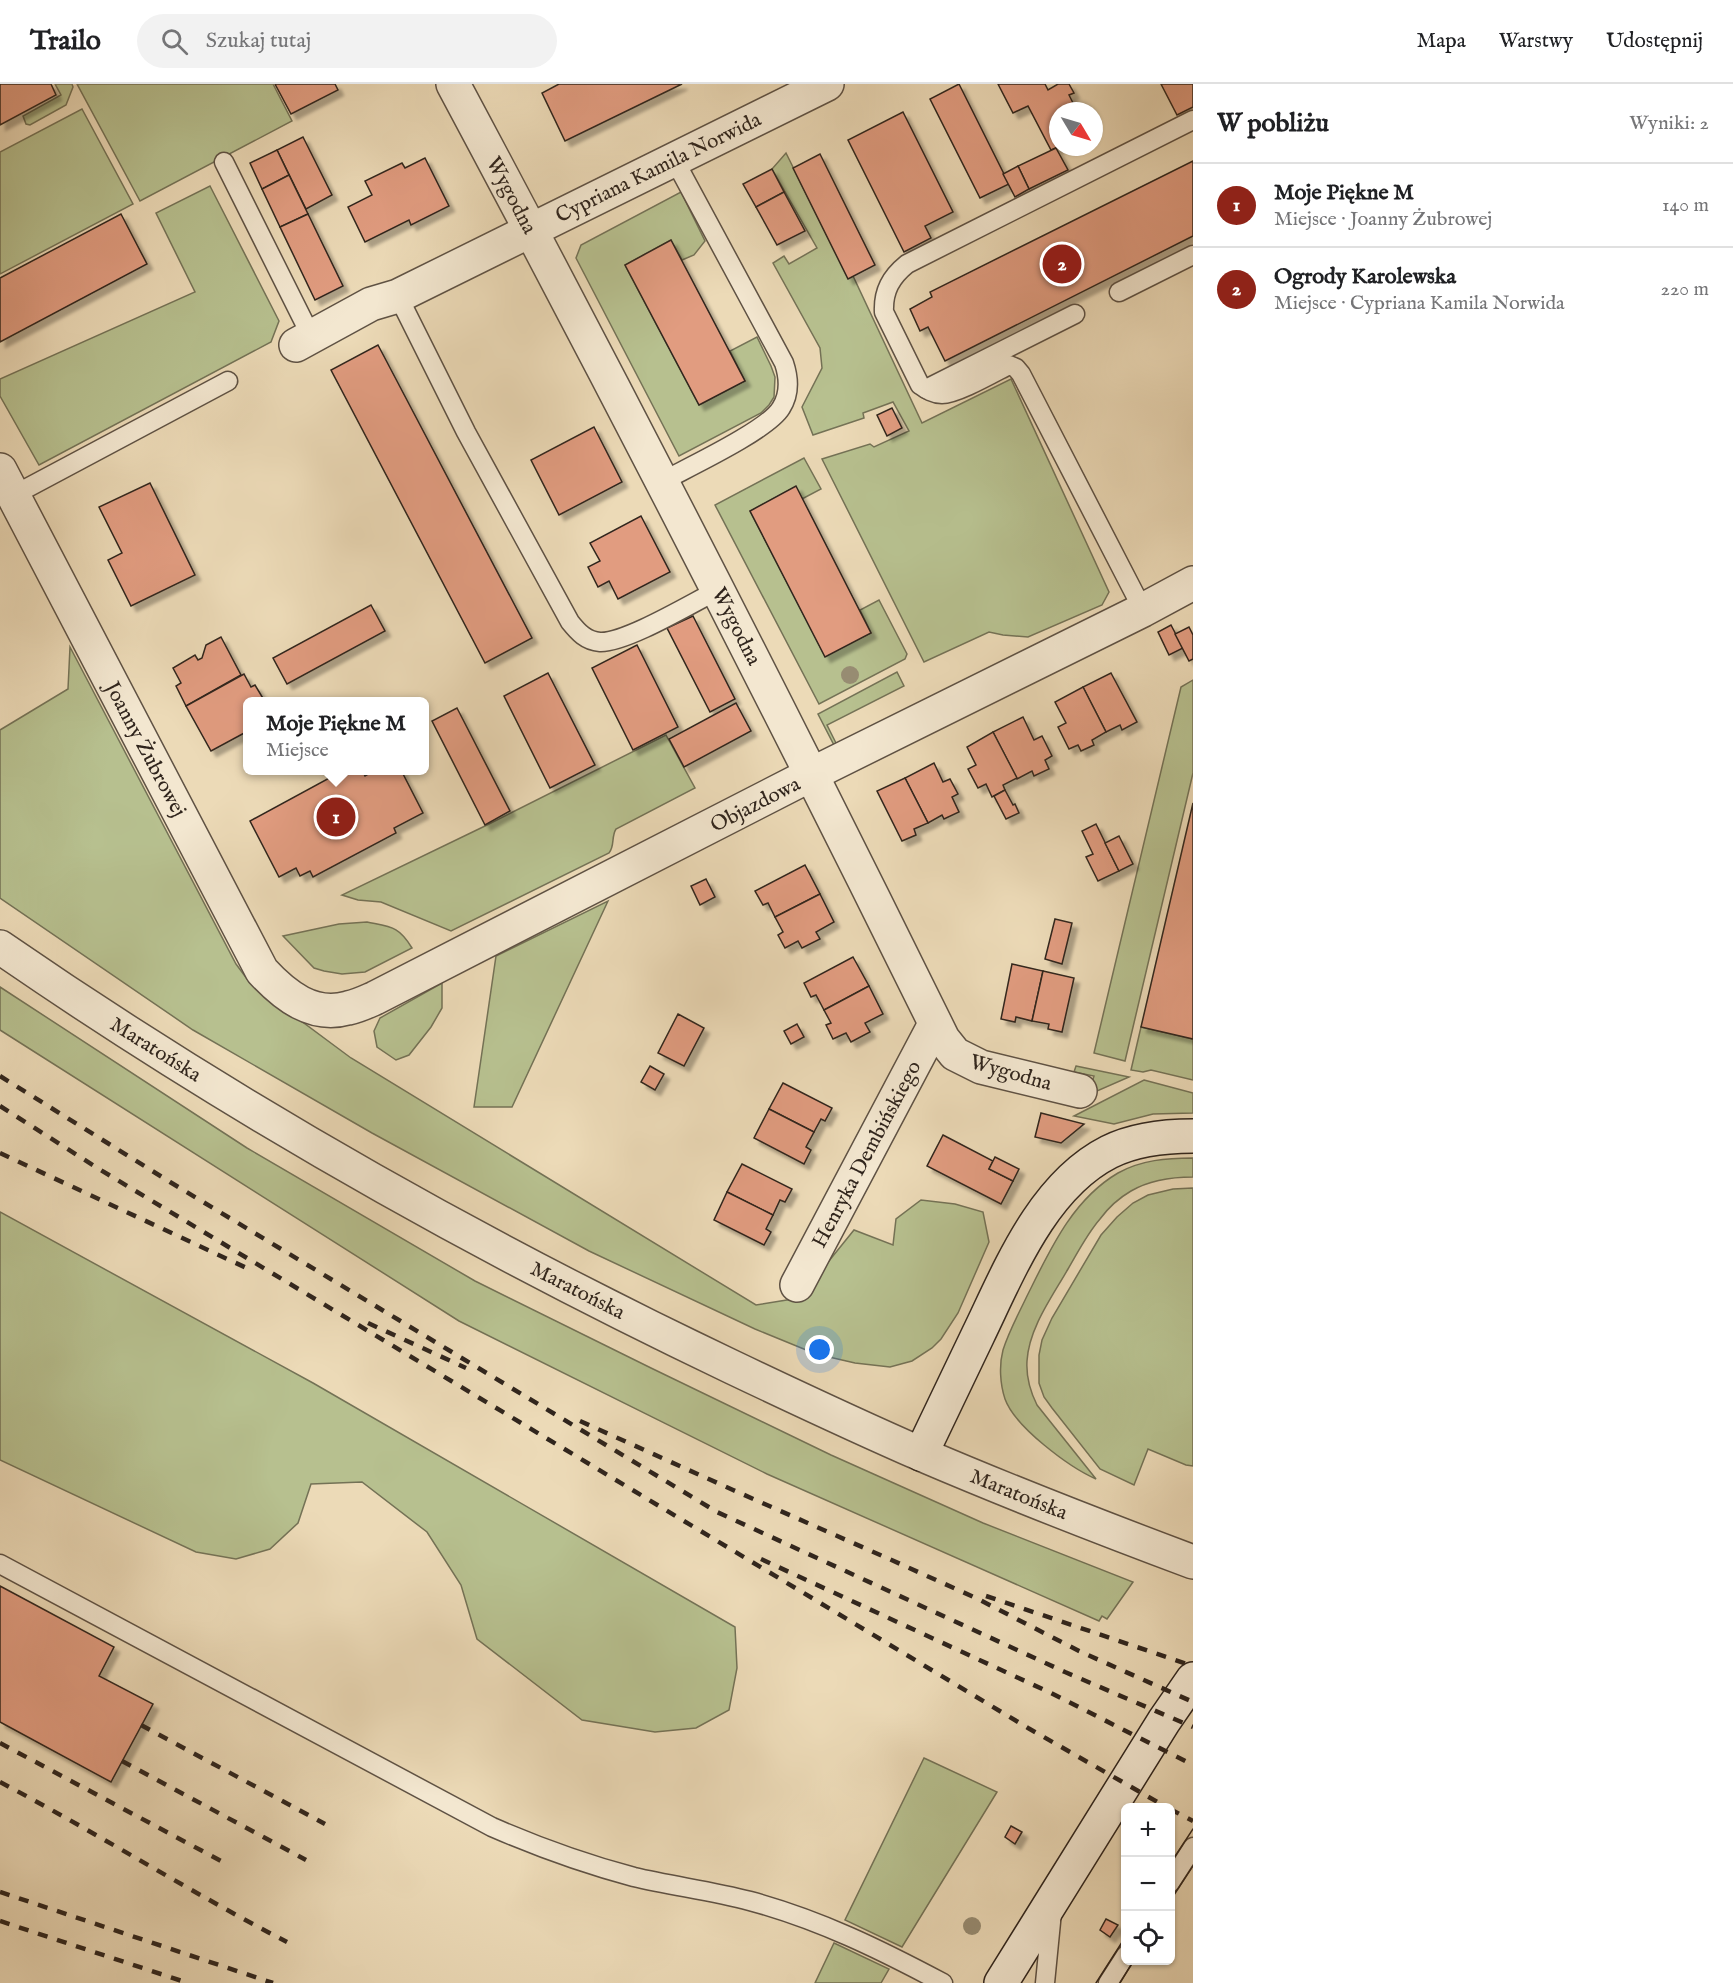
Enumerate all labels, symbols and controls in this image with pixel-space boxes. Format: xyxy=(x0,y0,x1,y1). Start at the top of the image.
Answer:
search box xyxy=(137,14,557,68)
text: Trailo xyxy=(30,24,101,59)
icon: search xyxy=(158,25,191,58)
text: Szukaj tutaj xyxy=(206,27,311,55)
text: Mapa xyxy=(1416,28,1466,55)
text: Warstwy xyxy=(1499,28,1573,55)
text: Udostępnij xyxy=(1606,28,1703,55)
north arrow xyxy=(1049,102,1103,156)
street label: Cypriana Kamila Norwida xyxy=(551,106,767,230)
text: W pobliżu xyxy=(1217,107,1329,140)
text: Wyniki: 2 xyxy=(1629,111,1709,136)
street label: Wygodna xyxy=(479,152,543,240)
text: Moje Piękne M xyxy=(1274,179,1414,207)
text: 1 xyxy=(1233,193,1240,218)
text: 140 m xyxy=(1662,193,1709,218)
text: Miejsce · Joanny Żubrowej xyxy=(1274,207,1492,232)
pin: 2 xyxy=(1042,242,1082,286)
text: Ogrody Karolewska xyxy=(1274,263,1456,291)
text: 2 xyxy=(1232,277,1241,302)
text: 220 m xyxy=(1661,277,1709,302)
text: Miejsce · Cypriana Kamila Norwida xyxy=(1274,291,1565,316)
street label: Wygodna xyxy=(705,583,767,671)
street label: Joanny Żubrowej xyxy=(97,676,192,822)
popup xyxy=(243,697,429,775)
text: Moje Piękne M xyxy=(266,710,406,738)
text: Miejsce xyxy=(266,738,329,763)
street label: Objazdowa xyxy=(706,771,806,839)
pin: 1 xyxy=(316,794,356,840)
street label: Maratońska xyxy=(104,1012,207,1089)
street label: Wygodna xyxy=(967,1049,1055,1098)
street label: Henryka Dembińskiego xyxy=(807,1056,928,1253)
street label: Maratońska xyxy=(525,1256,630,1327)
your location xyxy=(805,1335,834,1364)
street label: Maratońska xyxy=(966,1464,1072,1528)
map controls xyxy=(1121,1803,1175,1965)
button: + xyxy=(1121,1803,1175,1857)
button: − xyxy=(1121,1857,1175,1911)
button: locate xyxy=(1121,1911,1175,1965)

